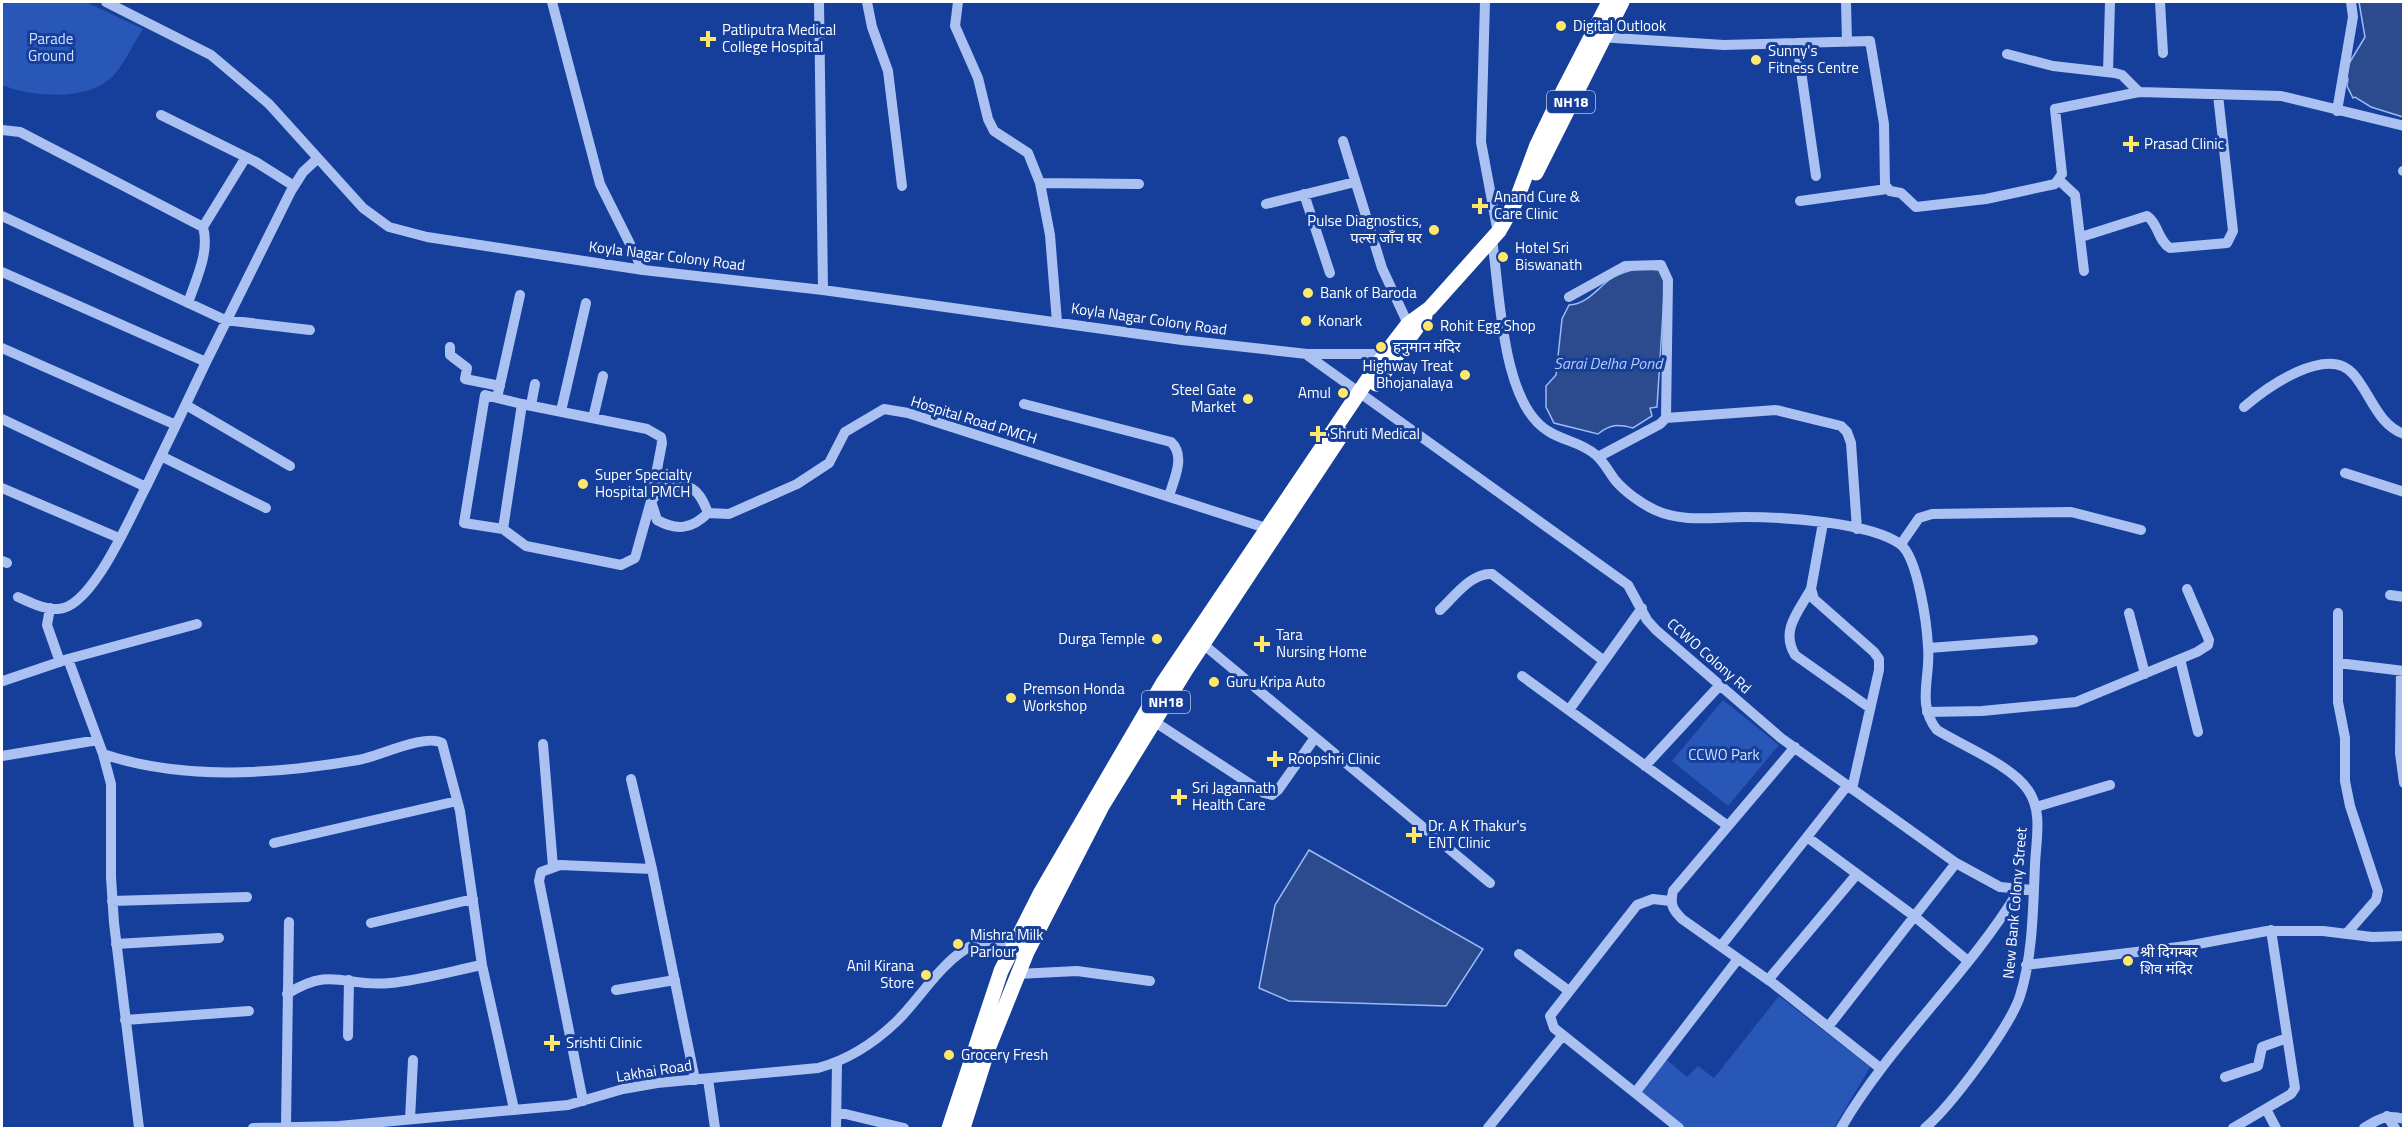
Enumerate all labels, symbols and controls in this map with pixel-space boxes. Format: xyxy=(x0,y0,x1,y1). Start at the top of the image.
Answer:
place label: Digital Outlook xyxy=(1573,14,1666,37)
place label: Patliputra Medical College Hospital xyxy=(722,18,836,58)
marker: Digital Outlook xyxy=(1554,19,1568,33)
park label: Parade Ground xyxy=(28,27,74,67)
marker: Patliputra Medical College Hospital xyxy=(699,30,717,48)
place label: Sunny's Fitness Centre xyxy=(1768,39,1859,79)
marker: Sunny's Fitness Centre xyxy=(1749,53,1763,67)
road number: NH18 xyxy=(1547,91,1595,113)
place label: Prasad Clinic xyxy=(2144,132,2224,155)
marker: Prasad Clinic xyxy=(2122,135,2140,153)
place label: Anand Cure & Care Clinic xyxy=(1494,185,1581,225)
marker: Anand Cure & Care Clinic xyxy=(1471,197,1489,215)
place label: Pulse Diagnostics, पल्स जाँच घर xyxy=(1307,209,1423,249)
marker: Pulse Diagnostics, पल्स जाँच घर xyxy=(1427,223,1441,237)
street label: Koyla Nagar Colony Road xyxy=(588,235,747,277)
place label: Hotel Sri Biswanath xyxy=(1515,236,1582,276)
marker: Hotel Sri Biswanath xyxy=(1496,250,1510,264)
place label: Bank of Baroda xyxy=(1320,281,1417,304)
marker: Bank of Baroda xyxy=(1301,286,1315,300)
street label: Koyla Nagar Colony Road xyxy=(1070,296,1229,341)
place label: Konark xyxy=(1318,309,1362,332)
marker: Konark xyxy=(1299,314,1313,328)
place label: Rohit Egg Shop xyxy=(1440,314,1536,337)
marker: Rohit Egg Shop xyxy=(1421,319,1435,333)
place label: हनुमान मंदिर xyxy=(1393,335,1462,358)
marker: हनुमान मंदिर xyxy=(1374,340,1388,354)
water label: Sarai Delha Pond xyxy=(1554,351,1664,375)
place label: Highway Treat Bhojanalaya xyxy=(1363,354,1454,394)
marker: Highway Treat Bhojanalaya xyxy=(1458,368,1472,382)
place label: Steel Gate Market xyxy=(1171,378,1237,418)
place label: Amul xyxy=(1298,381,1331,404)
marker: Amul xyxy=(1336,386,1350,400)
street label: Hospital Road PMCH xyxy=(908,389,1040,450)
marker: Steel Gate Market xyxy=(1241,392,1255,406)
place label: Shruti Medical xyxy=(1330,422,1420,445)
marker: Shruti Medical xyxy=(1311,427,1325,441)
place label: Super Specialty Hospital PMCH xyxy=(595,463,692,503)
marker: Super Specialty Hospital PMCH xyxy=(576,477,590,491)
street label: CCWO Colony Rd xyxy=(1662,612,1757,699)
place label: Tara Nursing Home xyxy=(1276,623,1367,663)
place label: Durga Temple xyxy=(1058,627,1145,650)
marker: Durga Temple xyxy=(1150,632,1164,646)
marker: Tara Nursing Home xyxy=(1253,635,1271,653)
place label: Guru Kripa Auto xyxy=(1226,670,1326,693)
marker: Guru Kripa Auto xyxy=(1207,675,1221,689)
place label: Premson Honda Workshop xyxy=(1023,677,1125,717)
marker: Premson Honda Workshop xyxy=(1004,691,1018,705)
road number: NH18 xyxy=(1142,691,1190,713)
park label: CCWO Park xyxy=(1688,743,1760,766)
place label: Roopshri Clinic xyxy=(1288,747,1380,770)
marker: Roopshri Clinic xyxy=(1266,750,1284,768)
place label: Sri Jagannath Health Care xyxy=(1192,776,1276,816)
marker: Sri Jagannath Health Care xyxy=(1170,788,1188,806)
place label: Dr. A K Thakur's ENT Clinic xyxy=(1428,814,1527,854)
street label: New Bank Colony Street xyxy=(1996,825,2033,980)
marker: Dr. A K Thakur's ENT Clinic xyxy=(1405,826,1423,844)
place label: Mishra Milk Parlour xyxy=(970,923,1043,963)
marker: Mishra Milk Parlour xyxy=(951,937,965,951)
place label: श्री दिगम्बर शिव मंदिर xyxy=(2140,940,2199,980)
place label: Anil Kirana Store xyxy=(847,954,914,994)
marker: श्री दिगम्बर शिव मंदिर xyxy=(2121,954,2135,968)
marker: Anil Kirana Store xyxy=(919,968,933,982)
place label: Srishti Clinic xyxy=(566,1031,642,1054)
marker: Srishti Clinic xyxy=(543,1034,561,1052)
place label: Grocery Fresh xyxy=(961,1043,1048,1066)
marker: Grocery Fresh xyxy=(942,1048,956,1062)
street label: Lakhai Road xyxy=(614,1053,694,1088)

